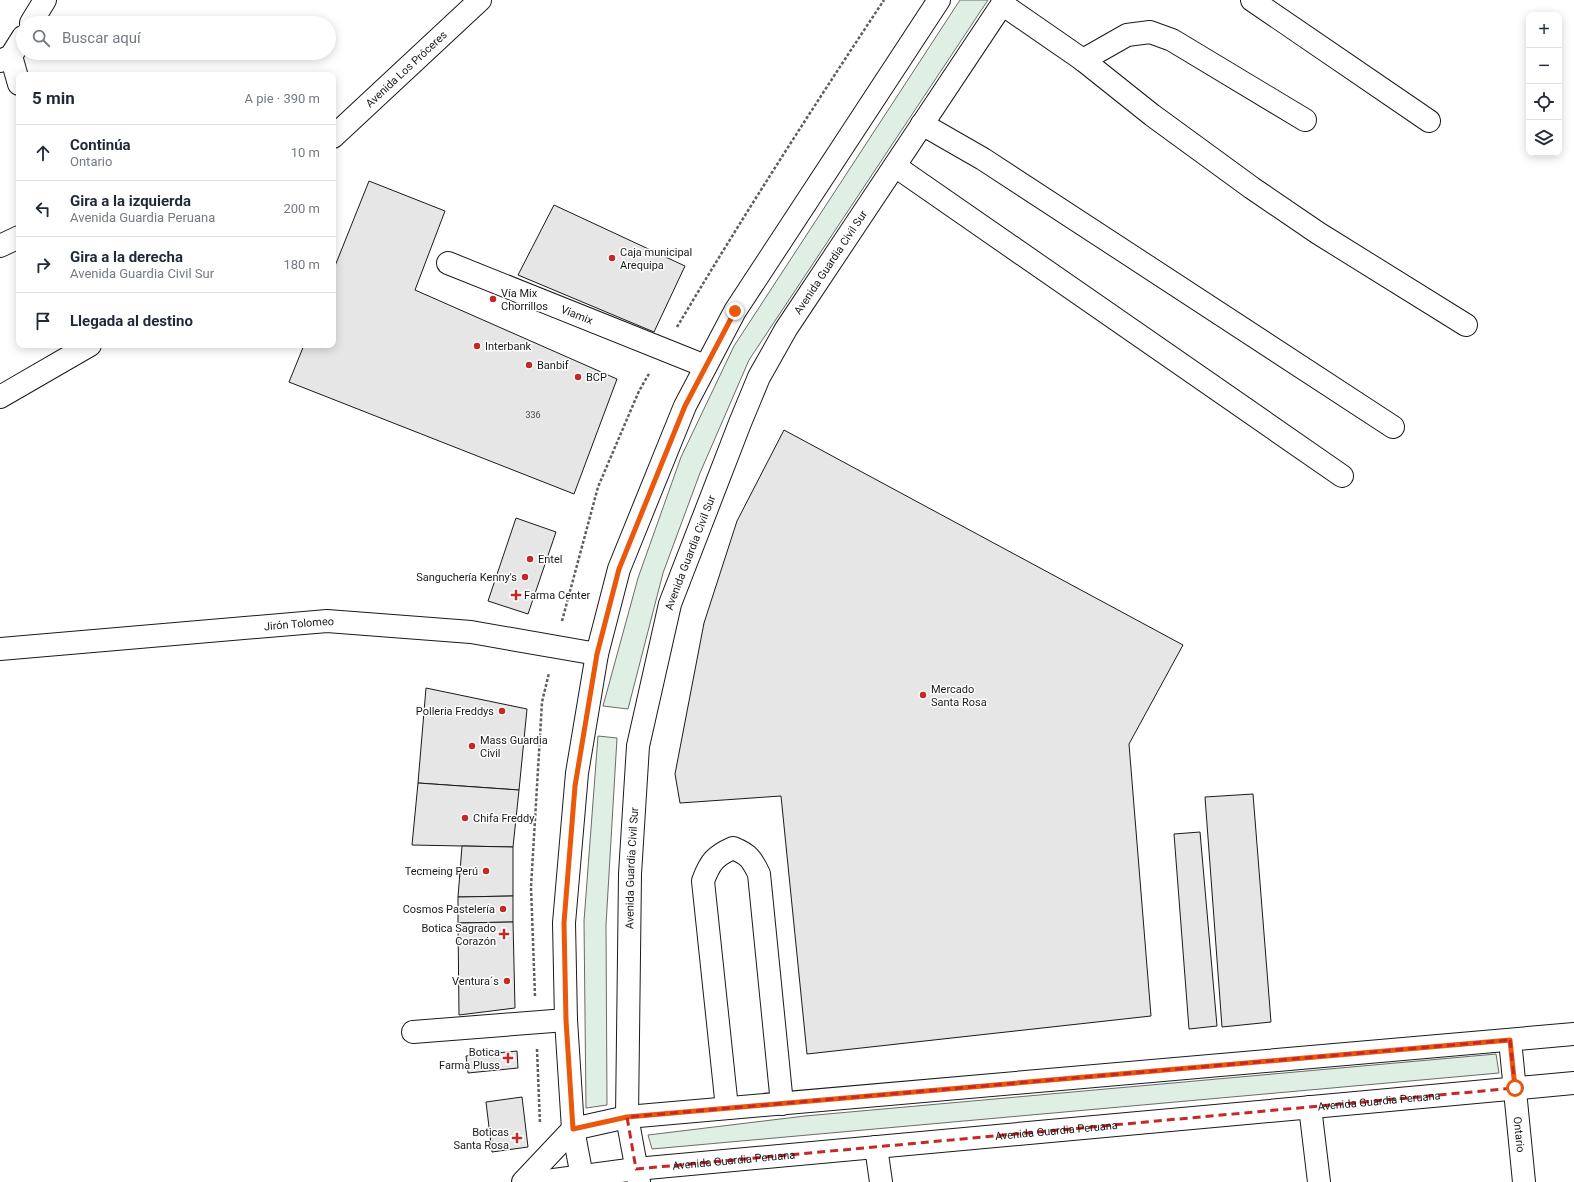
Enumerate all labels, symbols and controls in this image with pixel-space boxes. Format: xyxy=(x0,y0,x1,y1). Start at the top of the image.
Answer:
map controls xyxy=(1526,12,1562,156)
button: + xyxy=(1526,12,1562,48)
search box xyxy=(16,16,336,60)
icon: search xyxy=(30,27,52,49)
street label: Avenida Los Próceres xyxy=(363,28,450,110)
text: Buscar aquí xyxy=(62,29,141,47)
button: − xyxy=(1526,48,1562,84)
button: locate xyxy=(1526,84,1562,120)
text: 5 min xyxy=(32,88,75,108)
text: A pie · 390 m xyxy=(245,91,320,106)
button: layers xyxy=(1526,120,1562,156)
text: Continúa xyxy=(70,136,131,154)
icon: ahead xyxy=(32,142,54,164)
text: 10 m xyxy=(291,145,320,160)
text: Ontario xyxy=(70,154,112,169)
text: Gira a la izquierda xyxy=(70,192,191,210)
icon: left xyxy=(32,198,54,220)
text: 200 m xyxy=(283,201,320,216)
street label: Avenida Guardia Civil Sur xyxy=(792,208,870,317)
text: Avenida Guardia Peruana xyxy=(70,210,215,225)
place label: Caja municipal Arequipa xyxy=(620,246,692,272)
text: Gira a la derecha xyxy=(70,248,183,266)
marker: Caja municipal Arequipa xyxy=(607,253,617,263)
icon: right xyxy=(32,254,54,276)
text: 180 m xyxy=(283,257,320,272)
text: Avenida Guardia Civil Sur xyxy=(70,266,214,281)
place label: Vía Mix Chorrillos xyxy=(501,287,548,313)
marker: Vía Mix Chorrillos xyxy=(488,294,498,304)
route end xyxy=(726,302,744,320)
street label: Viamix xyxy=(559,303,595,328)
icon: arrive xyxy=(32,310,54,332)
text: Llegada al destino xyxy=(70,312,193,330)
place label: Interbank xyxy=(485,340,531,353)
marker: Interbank xyxy=(472,341,482,351)
place label: Banbif xyxy=(537,359,569,372)
marker: Banbif xyxy=(524,360,534,370)
place label: BCP xyxy=(586,371,607,384)
marker: BCP xyxy=(573,372,583,382)
house number: 336 xyxy=(525,410,541,420)
street label: Avenida Guardia Civil Sur xyxy=(663,493,719,611)
place label: Entel xyxy=(538,553,562,566)
marker: Entel xyxy=(525,554,535,564)
place label: Sanguchería Kenny's xyxy=(416,571,517,584)
marker: Sanguchería Kenny's xyxy=(520,572,530,582)
place label: Farma Center xyxy=(524,589,590,602)
marker: Farma Center xyxy=(511,590,521,600)
street label: Jirón Tolomeo xyxy=(263,615,334,633)
place label: Mercado Santa Rosa xyxy=(931,683,987,709)
marker: Mercado Santa Rosa xyxy=(918,690,928,700)
place label: Polleria Freddys xyxy=(416,705,494,718)
marker: Polleria Freddys xyxy=(497,706,507,716)
place label: Mass Guardia Civil xyxy=(480,734,548,760)
marker: Mass Guardia Civil xyxy=(467,741,477,751)
street label: Avenida Guardia Civil Sur xyxy=(623,807,641,929)
place label: Chifa Freddy xyxy=(473,812,535,825)
marker: Chifa Freddy xyxy=(460,813,470,823)
place label: Tecmeing Perú xyxy=(405,865,478,878)
marker: Tecmeing Perú xyxy=(481,866,491,876)
place label: Cosmos Pastelería xyxy=(403,903,495,916)
marker: Cosmos Pastelería xyxy=(498,904,508,914)
place label: Botica Sagrado Corazón xyxy=(421,922,496,948)
marker: Botica Sagrado Corazón xyxy=(499,929,509,939)
place label: Ventura´s xyxy=(452,975,499,988)
marker: Ventura´s xyxy=(502,976,512,986)
place label: Botica Farma Pluss xyxy=(439,1046,500,1072)
marker: Botica Farma Pluss xyxy=(503,1053,513,1063)
route start xyxy=(1506,1079,1524,1097)
street label: Avenida Guardia Peruana xyxy=(1317,1089,1441,1113)
street label: Ontario xyxy=(1511,1116,1527,1153)
street label: Avenida Guardia Peruana xyxy=(995,1119,1118,1143)
place label: Boticas Santa Rosa xyxy=(453,1126,509,1152)
marker: Boticas Santa Rosa xyxy=(512,1133,522,1143)
street label: Avenida Guardia Peruana xyxy=(672,1148,796,1173)

